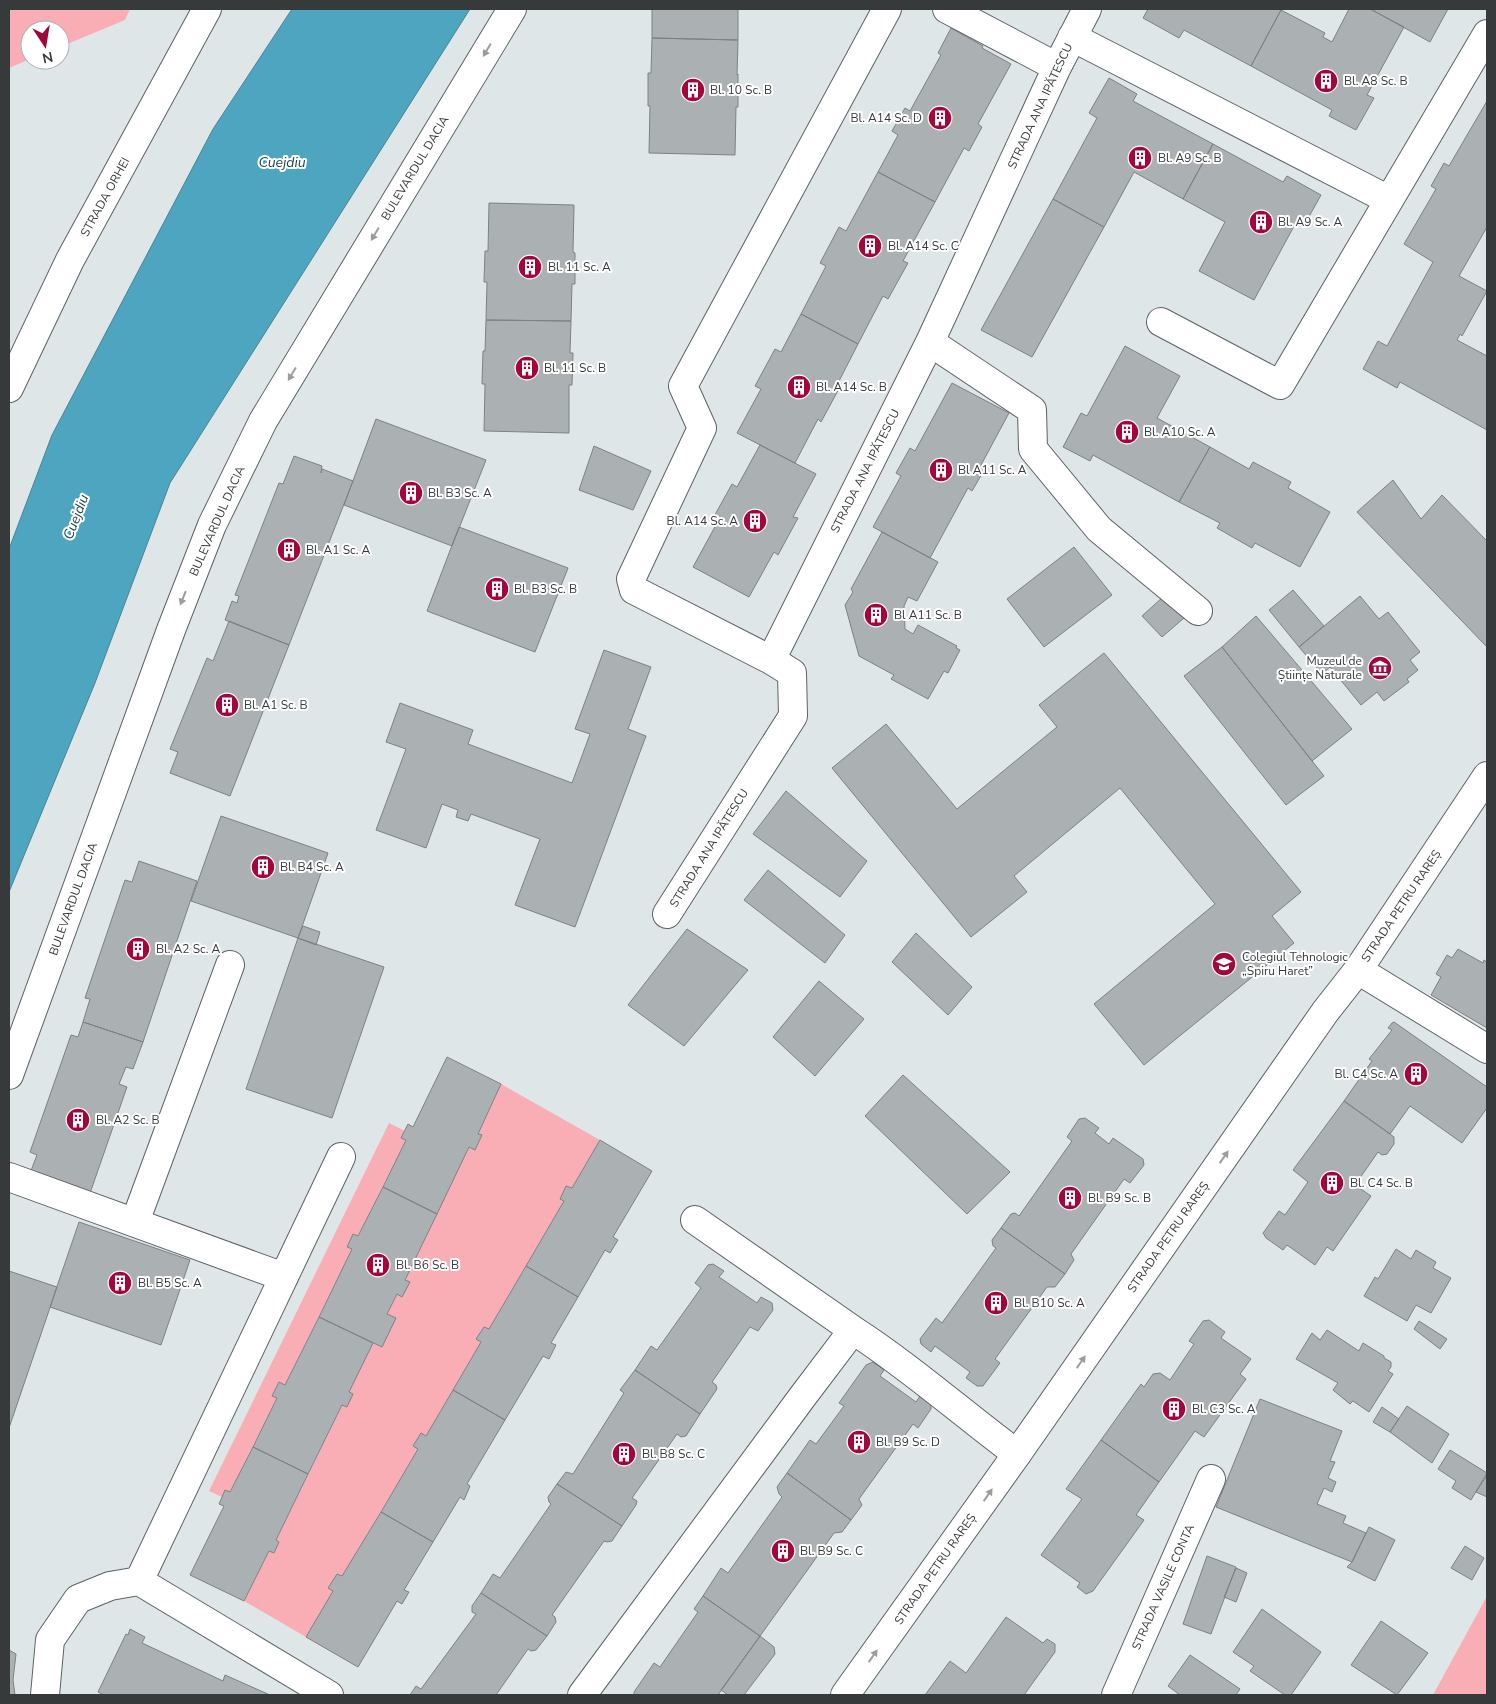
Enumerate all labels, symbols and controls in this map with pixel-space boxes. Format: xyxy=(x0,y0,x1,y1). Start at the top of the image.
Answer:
north arrow xyxy=(20,20,70,70)
street label: STRADA ANA IPĂTESCU xyxy=(1004,41,1076,171)
one-way arrow xyxy=(482,44,492,57)
text: N xyxy=(40,47,55,68)
building icon: Bl. A8 Sc. B xyxy=(1313,68,1339,94)
place label: Bl. A8 Sc. B xyxy=(1344,73,1408,89)
building icon: Bl. 10 Sc. B xyxy=(680,77,706,103)
place label: Bl. 10 Sc. B xyxy=(710,82,772,98)
building icon: Bl. A14 Sc. D xyxy=(927,105,953,131)
place label: Bl. A14 Sc. D xyxy=(850,110,922,126)
street label: BULEVARDUL DACIA xyxy=(377,113,453,223)
building icon: Bl. A9 Sc. B xyxy=(1127,145,1153,171)
place label: Bl. A9 Sc. B xyxy=(1158,150,1222,166)
water label: Cuejdiu xyxy=(258,153,306,172)
street label: STRADA ORHEI xyxy=(77,155,133,239)
building icon: Bl. A9 Sc. A xyxy=(1248,209,1274,235)
place label: Bl. A9 Sc. A xyxy=(1278,214,1343,230)
one-way arrow xyxy=(371,228,380,241)
building icon: Bl. A14 Sc. C xyxy=(857,233,883,259)
place label: Bl. A14 Sc. C xyxy=(888,238,959,254)
building icon: Bl. 11 Sc. A xyxy=(517,254,543,280)
place label: Bl. 11 Sc. A xyxy=(548,259,611,275)
building icon: Bl. 11 Sc. B xyxy=(514,355,540,381)
place label: Bl. 11 Sc. B xyxy=(544,360,606,376)
one-way arrow xyxy=(287,367,296,380)
building icon: Bl. A14 Sc. B xyxy=(786,374,812,400)
place label: Bl. A14 Sc. B xyxy=(816,379,887,395)
street label: STRADA ANA IPĂTESCU xyxy=(827,406,903,536)
building icon: Bl. A10 Sc. A xyxy=(1114,419,1140,445)
place label: Bl. A10 Sc. A xyxy=(1144,424,1216,440)
building icon: Bl A11 Sc. A xyxy=(928,457,954,483)
place label: Bl A11 Sc. A xyxy=(958,462,1027,478)
street label: BULEVARDUL DACIA xyxy=(185,463,249,579)
building icon: Bl. B3 Sc. A xyxy=(398,480,424,506)
place label: Bl. B3 Sc. A xyxy=(428,485,492,501)
water label: Cuejdiu xyxy=(59,491,93,542)
building icon: Bl. A14 Sc. A xyxy=(742,508,768,534)
place label: Bl. A14 Sc. A xyxy=(667,513,738,529)
building icon: Bl. A1 Sc. A xyxy=(276,537,302,563)
place label: Bl. A1 Sc. A xyxy=(306,542,371,558)
building icon: Bl. B3 Sc. B xyxy=(484,576,510,602)
place label: Bl. B3 Sc. B xyxy=(514,581,577,597)
one-way arrow xyxy=(179,591,187,606)
building icon: Bl A11 Sc. B xyxy=(863,602,889,628)
place label: Bl A11 Sc. B xyxy=(894,607,962,623)
place label: Muzeul de Științe Naturale xyxy=(1278,653,1362,683)
museum icon: Muzeul de Științe Naturale xyxy=(1367,655,1393,681)
building icon: Bl. A1 Sc. B xyxy=(214,692,240,718)
place label: Bl. A1 Sc. B xyxy=(244,697,308,713)
street label: STRADA ANA IPĂTESCU xyxy=(666,786,752,910)
street label: BULEVARDUL DACIA xyxy=(45,840,101,958)
street label: STRADA PETRU RAREȘ xyxy=(1357,847,1445,965)
building icon: Bl. B4 Sc. A xyxy=(250,854,276,880)
place label: Bl. B4 Sc. A xyxy=(280,859,344,875)
building icon: Bl. A2 Sc. A xyxy=(125,936,151,962)
place label: Bl. A2 Sc. A xyxy=(156,941,221,957)
place label: Colegiul Tehnologic „Spiru Haret” xyxy=(1242,949,1348,979)
school or university icon: Colegiul Tehnologic „Spiru Haret” xyxy=(1211,951,1237,977)
building icon: Bl. C4 Sc. A xyxy=(1403,1061,1429,1087)
place label: Bl. C4 Sc. A xyxy=(1334,1066,1398,1082)
building icon: Bl. A2 Sc. B xyxy=(65,1107,91,1133)
place label: Bl. A2 Sc. B xyxy=(96,1112,160,1128)
one-way arrow xyxy=(1219,1150,1229,1164)
building icon: Bl. C4 Sc. B xyxy=(1319,1170,1345,1196)
place label: Bl. C4 Sc. B xyxy=(1350,1175,1413,1191)
street label: STRADA PETRU RAREȘ xyxy=(1124,1178,1212,1296)
building icon: Bl. B9 Sc. B xyxy=(1057,1185,1083,1211)
place label: Bl. B9 Sc. B xyxy=(1088,1190,1151,1206)
building icon: Bl. B6 Sc. B xyxy=(365,1252,391,1278)
place label: Bl. B6 Sc. B xyxy=(396,1257,459,1273)
building icon: Bl. B5 Sc. A xyxy=(107,1270,133,1296)
place label: Bl. B5 Sc. A xyxy=(138,1275,202,1291)
building icon: Bl. B10 Sc. A xyxy=(983,1290,1009,1316)
place label: Bl. B10 Sc. A xyxy=(1014,1295,1085,1311)
one-way arrow xyxy=(1076,1355,1086,1369)
building icon: Bl. C3 Sc. A xyxy=(1161,1396,1187,1422)
place label: Bl. C3 Sc. A xyxy=(1192,1401,1256,1417)
building icon: Bl. B9 Sc. D xyxy=(846,1429,872,1455)
place label: Bl. B9 Sc. D xyxy=(876,1434,940,1450)
building icon: Bl. B8 Sc. C xyxy=(611,1441,637,1467)
place label: Bl. B8 Sc. C xyxy=(642,1446,705,1462)
one-way arrow xyxy=(983,1488,993,1502)
street label: STRADA PETRU RAREȘ xyxy=(891,1510,979,1628)
street label: STRADA VASILE CONTA xyxy=(1128,1521,1198,1652)
building icon: Bl. B9 Sc. C xyxy=(770,1538,796,1564)
place label: Bl. B9 Sc. C xyxy=(800,1543,863,1559)
one-way arrow xyxy=(868,1649,878,1662)

